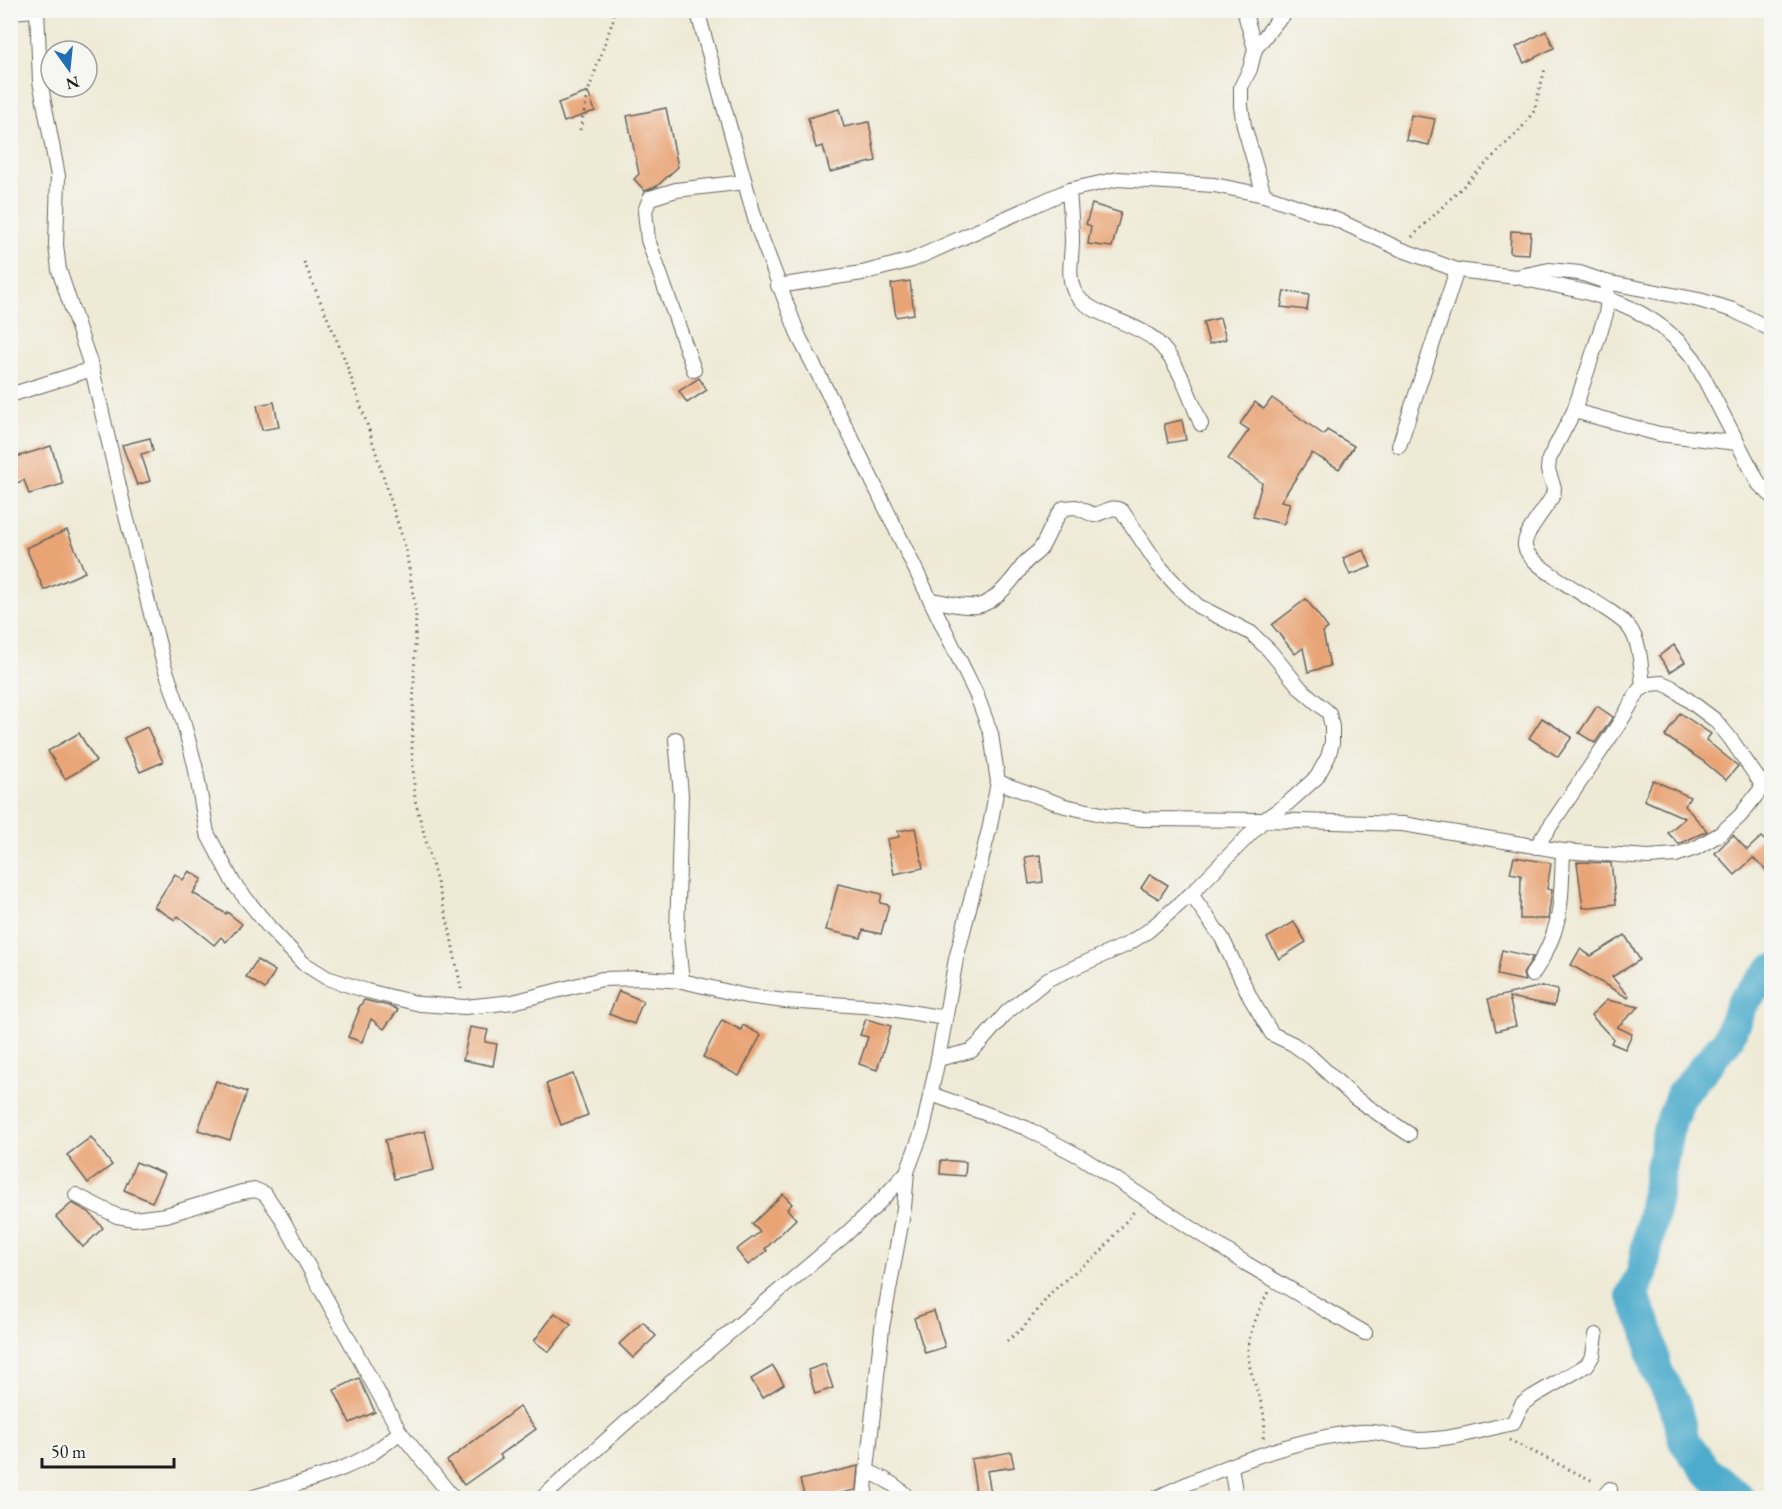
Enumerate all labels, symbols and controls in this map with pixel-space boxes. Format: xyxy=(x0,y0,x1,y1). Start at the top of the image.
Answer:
north arrow xyxy=(39,39,99,99)
text: N xyxy=(64,71,82,95)
scale bar xyxy=(42,1431,174,1469)
text: 50 m xyxy=(51,1440,86,1463)

